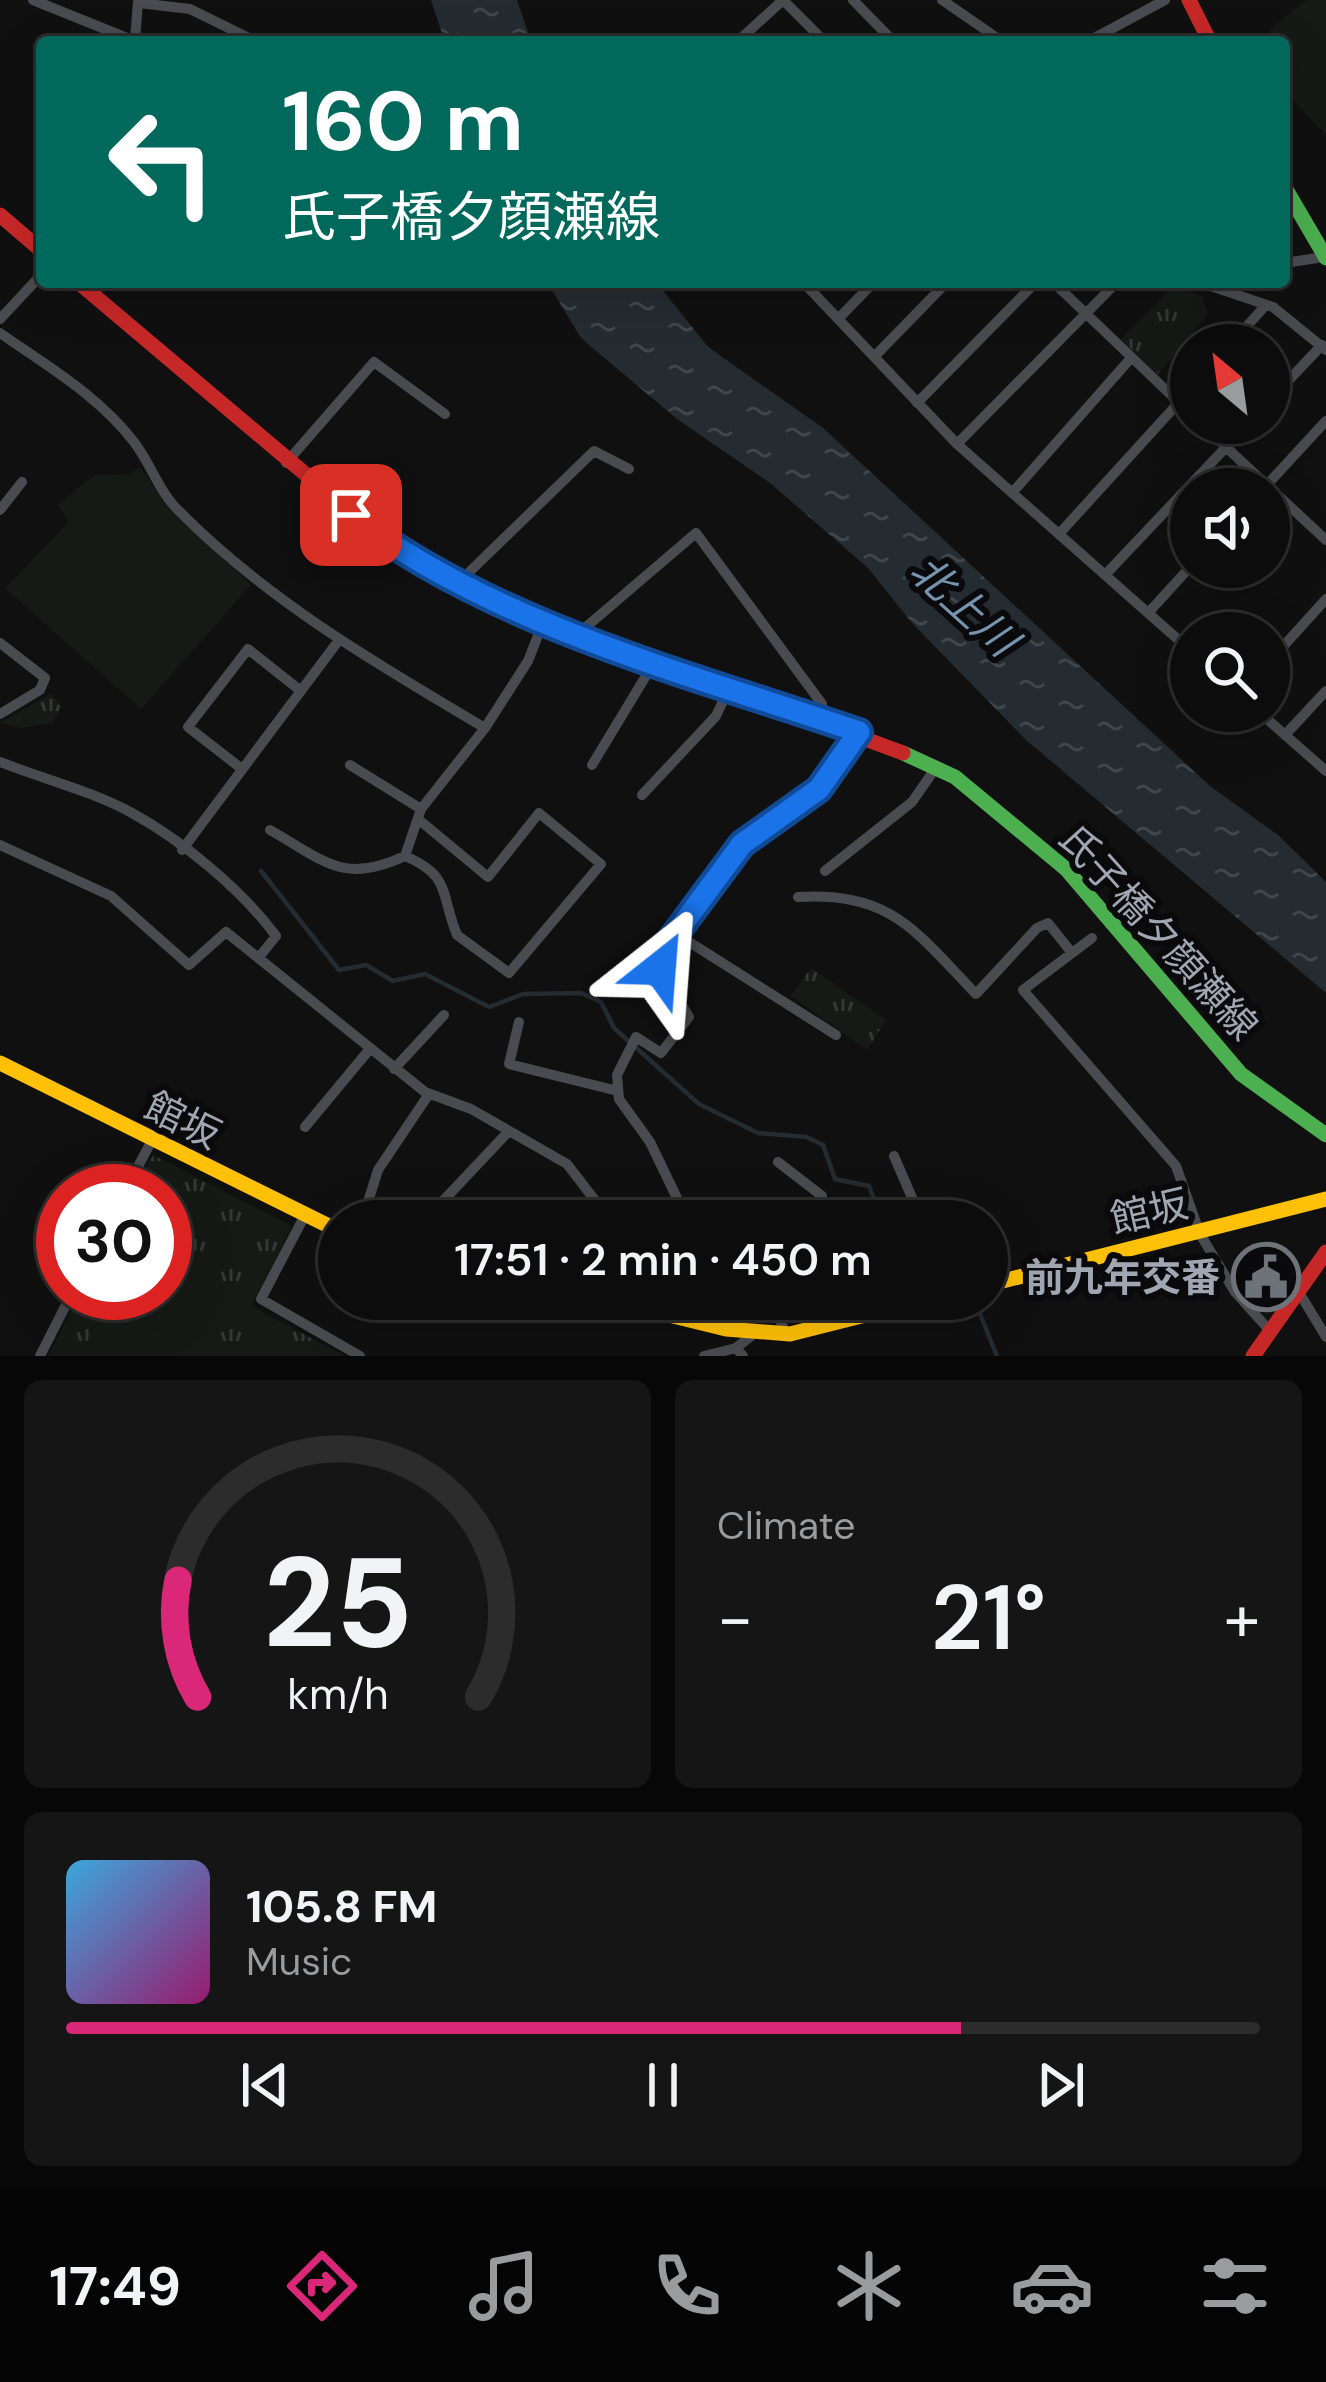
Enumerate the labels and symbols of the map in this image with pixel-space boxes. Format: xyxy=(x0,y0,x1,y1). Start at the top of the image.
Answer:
north arrow xyxy=(1170,324,1290,444)
pin xyxy=(300,464,402,566)
water label: 北上川 xyxy=(898,543,1032,671)
street label: 氏子橋夕顔瀬線 xyxy=(1048,814,1269,1051)
position arrow xyxy=(597,905,723,1031)
street label: 館坂 xyxy=(137,1080,229,1160)
speed limit sign: 30 xyxy=(36,1164,192,1320)
street label: 館坂 xyxy=(1105,1178,1193,1245)
public building icon: 前九年交番 xyxy=(1231,1242,1301,1312)
place label: 前九年交番 xyxy=(1025,1252,1220,1303)

